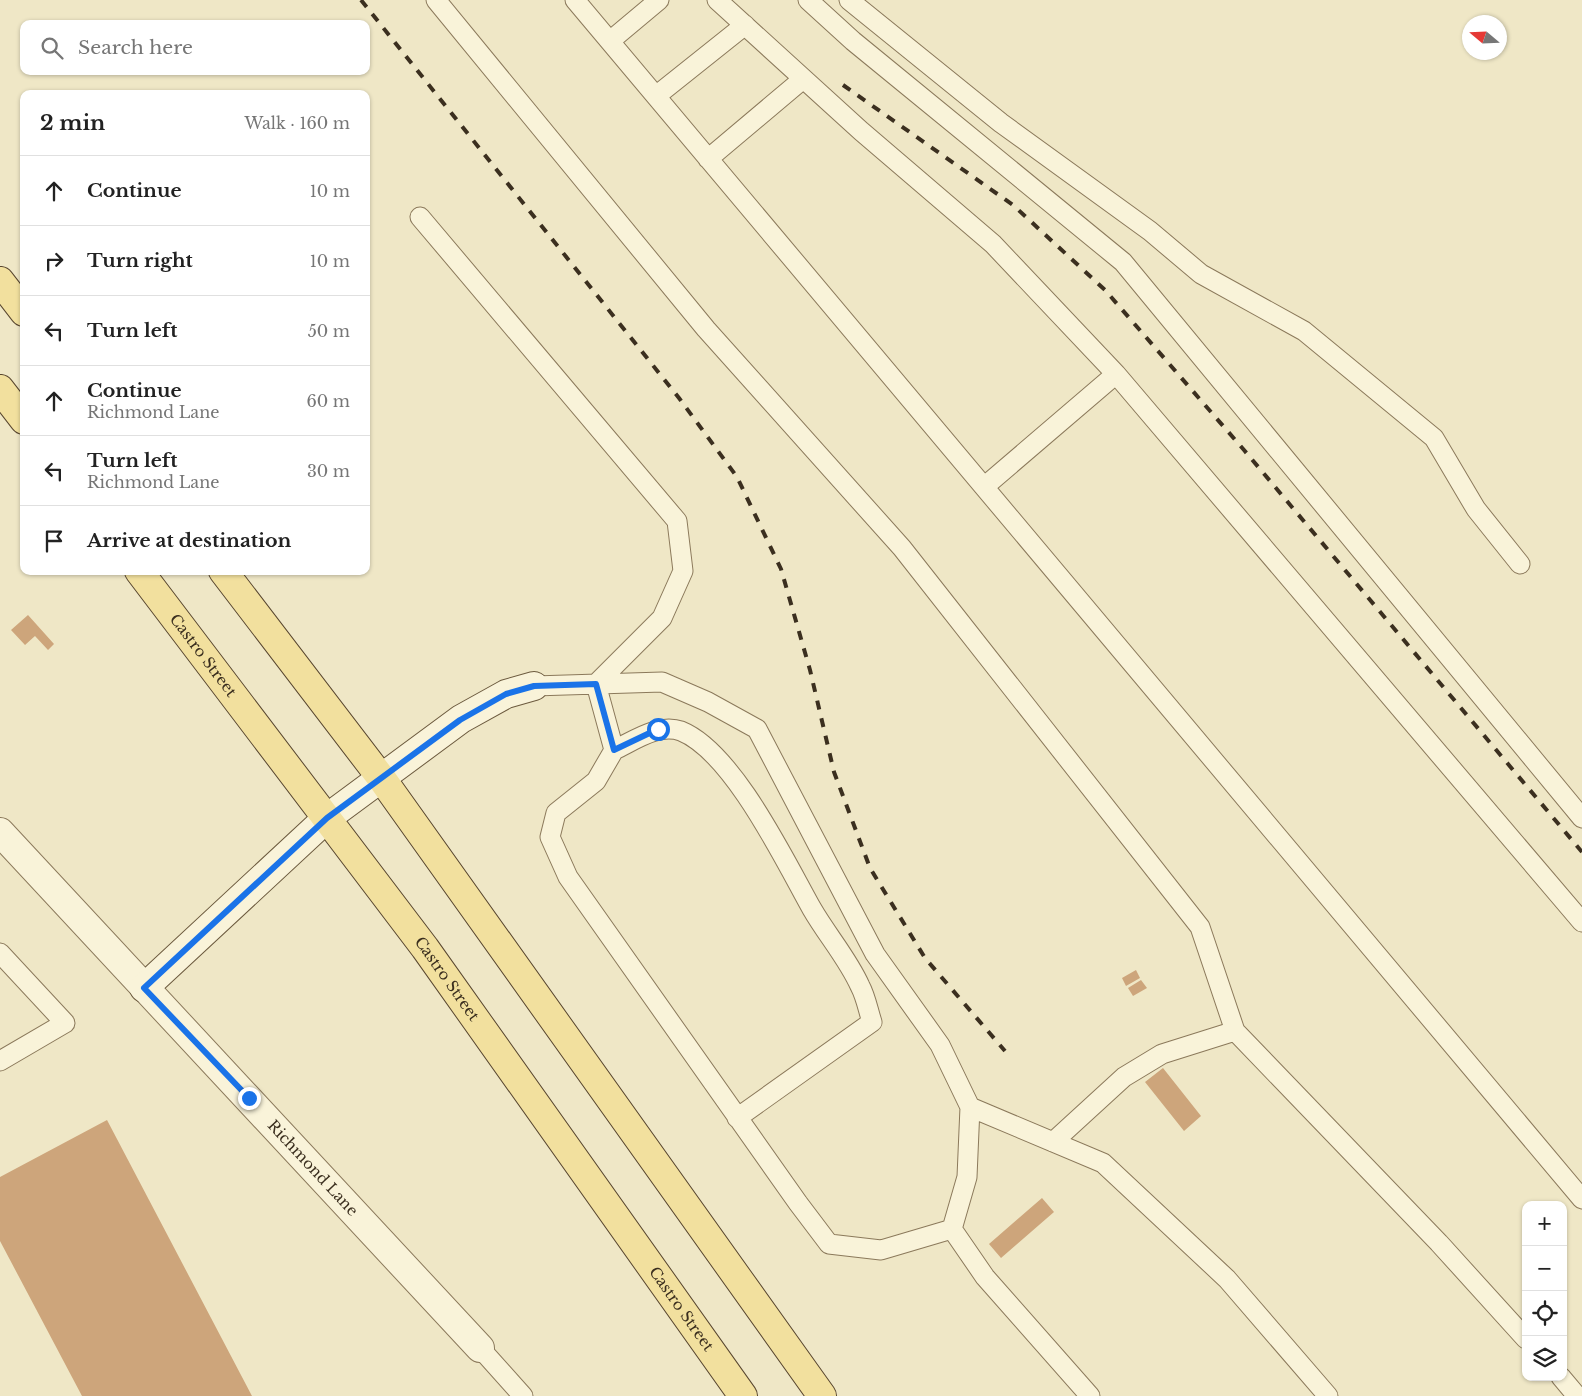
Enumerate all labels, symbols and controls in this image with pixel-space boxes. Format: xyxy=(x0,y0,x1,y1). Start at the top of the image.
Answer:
north arrow xyxy=(1462,15,1507,60)
search box xyxy=(20,20,370,75)
icon: search xyxy=(38,34,66,62)
text: Search here xyxy=(78,36,193,59)
text: 2 min xyxy=(40,110,105,136)
text: Walk · 160 m xyxy=(245,113,350,133)
icon: ahead xyxy=(40,177,68,205)
text: Continue xyxy=(87,179,182,202)
text: 10 m xyxy=(310,181,350,201)
icon: right xyxy=(40,247,68,275)
text: Turn right xyxy=(87,249,193,272)
text: 10 m xyxy=(310,251,350,271)
icon: left xyxy=(40,317,68,345)
text: Turn left xyxy=(87,319,178,342)
text: 50 m xyxy=(308,321,350,341)
text: Continue xyxy=(87,379,182,402)
icon: ahead xyxy=(40,387,68,415)
text: 60 m xyxy=(307,391,350,411)
text: Richmond Lane xyxy=(87,402,219,422)
text: Turn left xyxy=(87,449,178,472)
icon: left xyxy=(40,457,68,485)
text: 30 m xyxy=(307,461,350,481)
text: Richmond Lane xyxy=(87,472,219,492)
icon: arrive xyxy=(40,527,68,555)
text: Arrive at destination xyxy=(87,529,291,552)
street label: Castro Street xyxy=(166,610,241,701)
route start xyxy=(647,718,670,741)
street label: Castro Street xyxy=(411,933,484,1025)
route end xyxy=(238,1087,261,1110)
street label: Richmond Lane xyxy=(264,1116,362,1220)
map controls xyxy=(1522,1201,1567,1381)
button: + xyxy=(1522,1201,1567,1246)
button: − xyxy=(1522,1246,1567,1291)
street label: Castro Street xyxy=(645,1263,718,1355)
button: locate xyxy=(1522,1291,1567,1336)
button: layers xyxy=(1522,1336,1567,1381)

